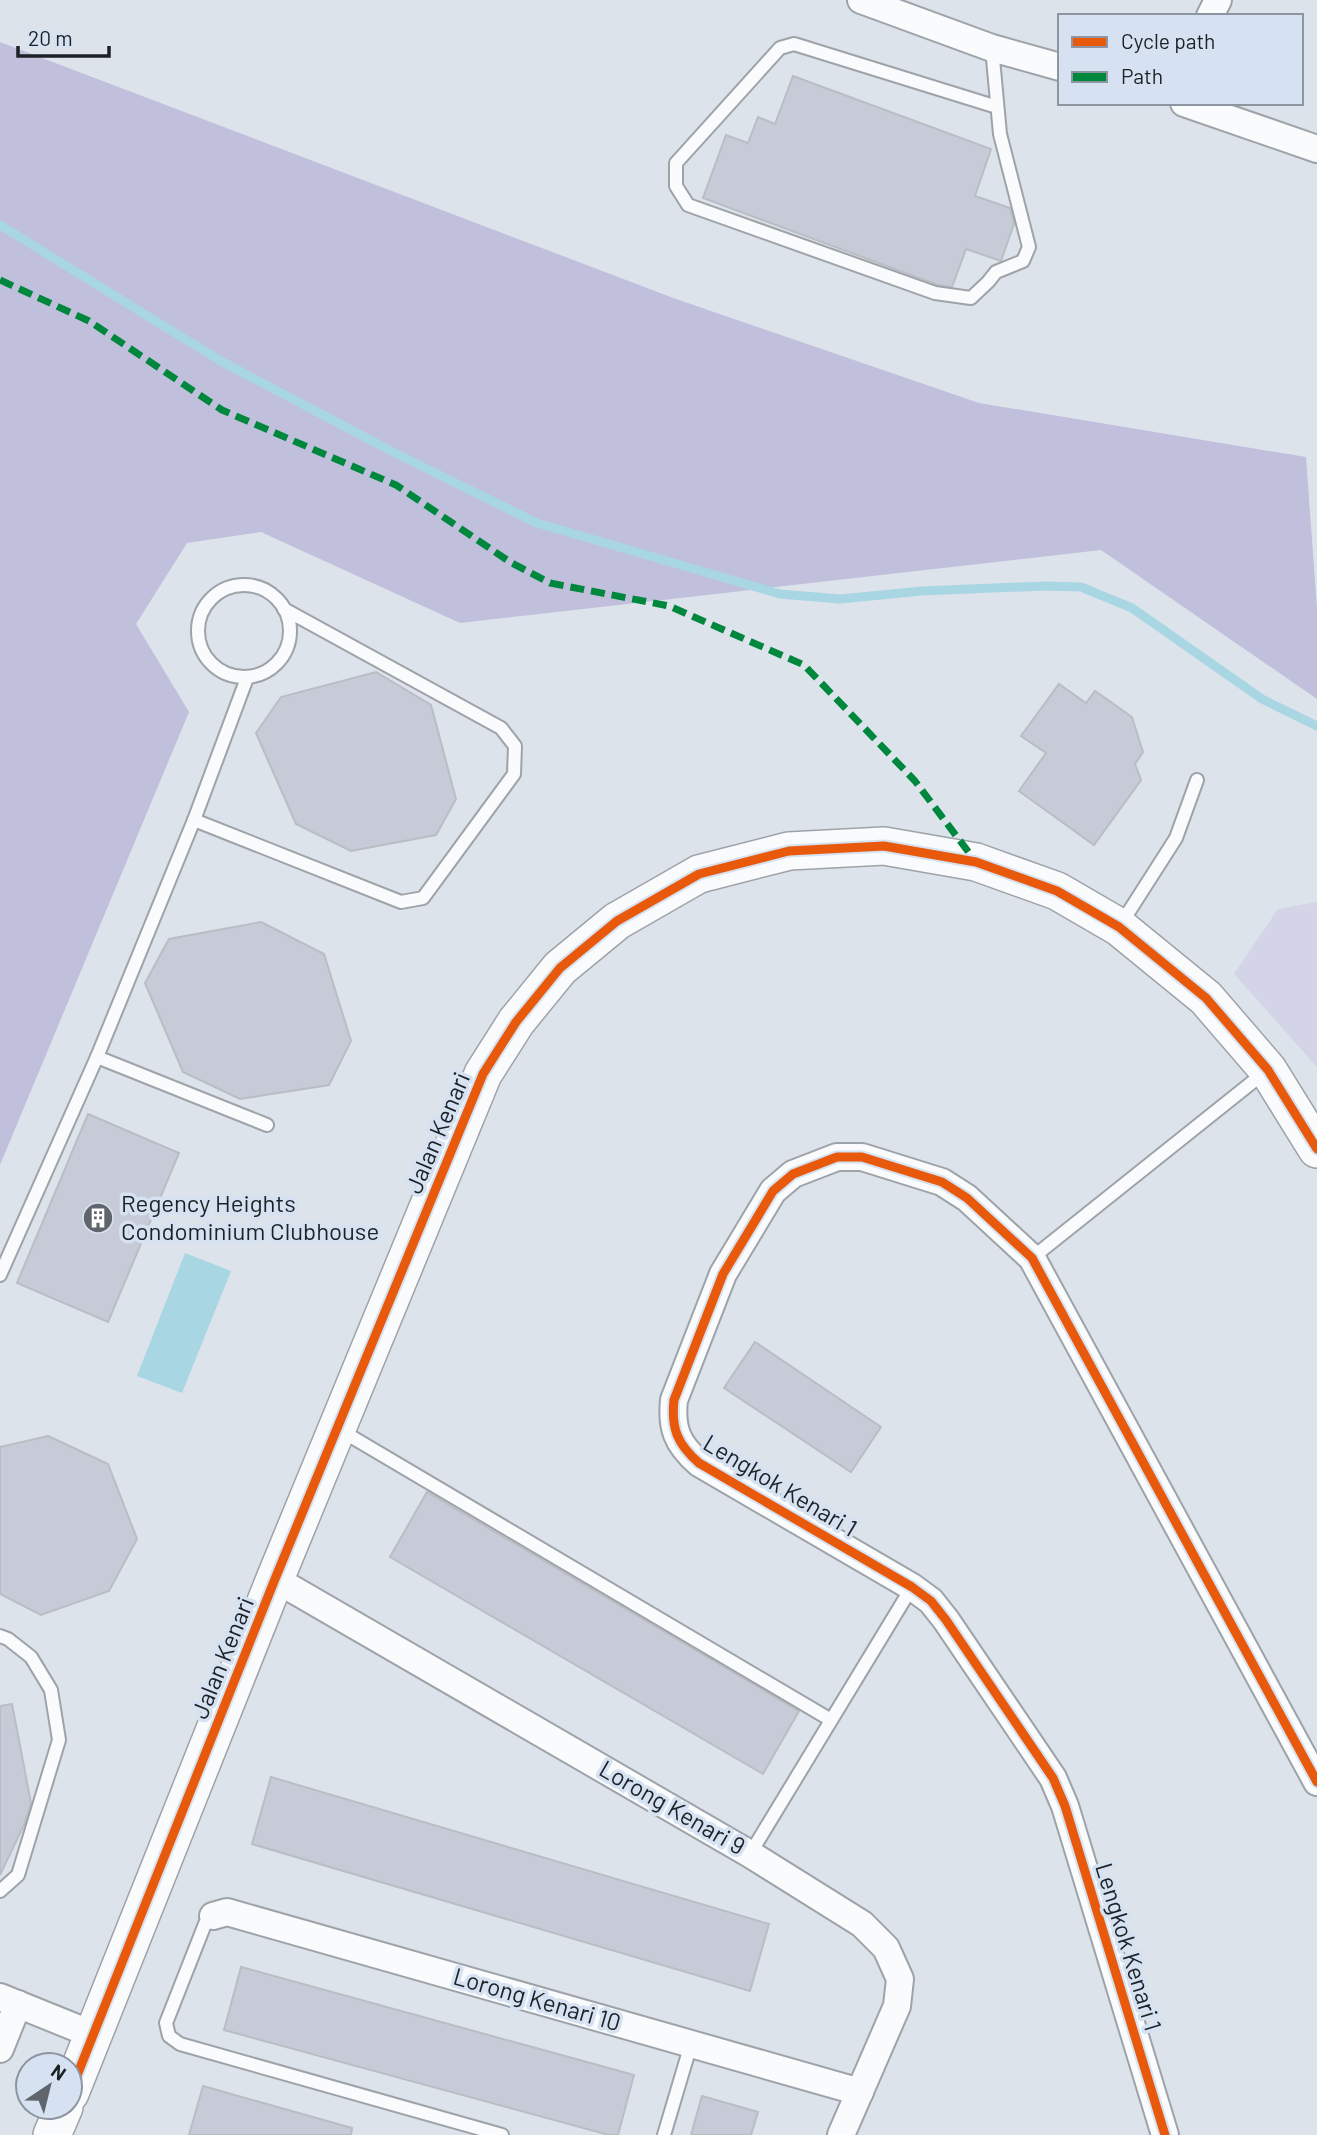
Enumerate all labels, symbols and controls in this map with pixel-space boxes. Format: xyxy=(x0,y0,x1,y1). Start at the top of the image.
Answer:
scale bar xyxy=(18,14,108,58)
legend xyxy=(1058,14,1303,105)
text: 20 m xyxy=(28,25,73,50)
text: Cycle path xyxy=(1121,28,1215,53)
text: Path xyxy=(1121,63,1163,88)
street label: Jalan Kenari xyxy=(398,1067,475,1197)
place label: Regency Heights Condominium Clubhouse xyxy=(121,1188,379,1245)
building icon: Regency Heights Condominium Clubhouse xyxy=(81,1201,115,1235)
street label: Lengkok Kenari 1 xyxy=(699,1427,863,1542)
street label: Jalan Kenari xyxy=(184,1592,259,1723)
street label: Lorong Kenari 9 xyxy=(595,1753,751,1860)
street label: Lengkok Kenari 1 xyxy=(1090,1859,1169,2034)
street label: Lorong Kenari 10 xyxy=(450,1961,625,2036)
north arrow xyxy=(14,2051,84,2121)
text: N xyxy=(47,2059,71,2085)

